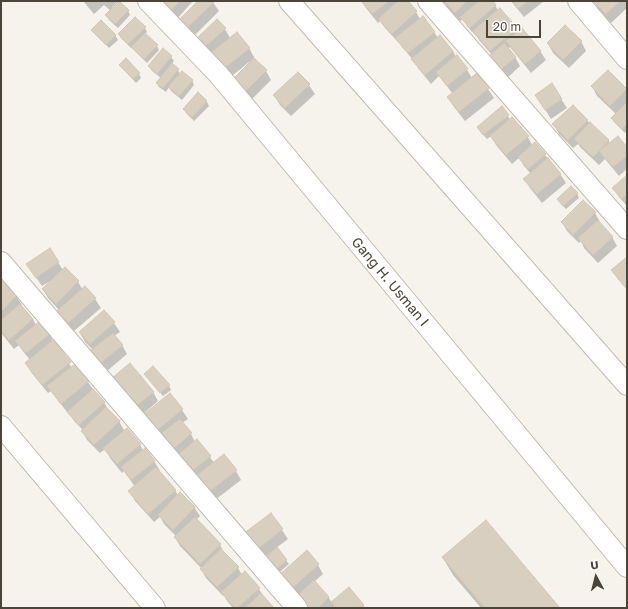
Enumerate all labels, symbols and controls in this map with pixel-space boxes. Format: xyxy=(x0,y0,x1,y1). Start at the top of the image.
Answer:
scale bar xyxy=(488,12,543,38)
text: 20 m xyxy=(493,19,521,34)
street label: Gang H. Usman I xyxy=(348,234,432,330)
north arrow xyxy=(576,557,616,597)
text: U xyxy=(590,558,599,572)

